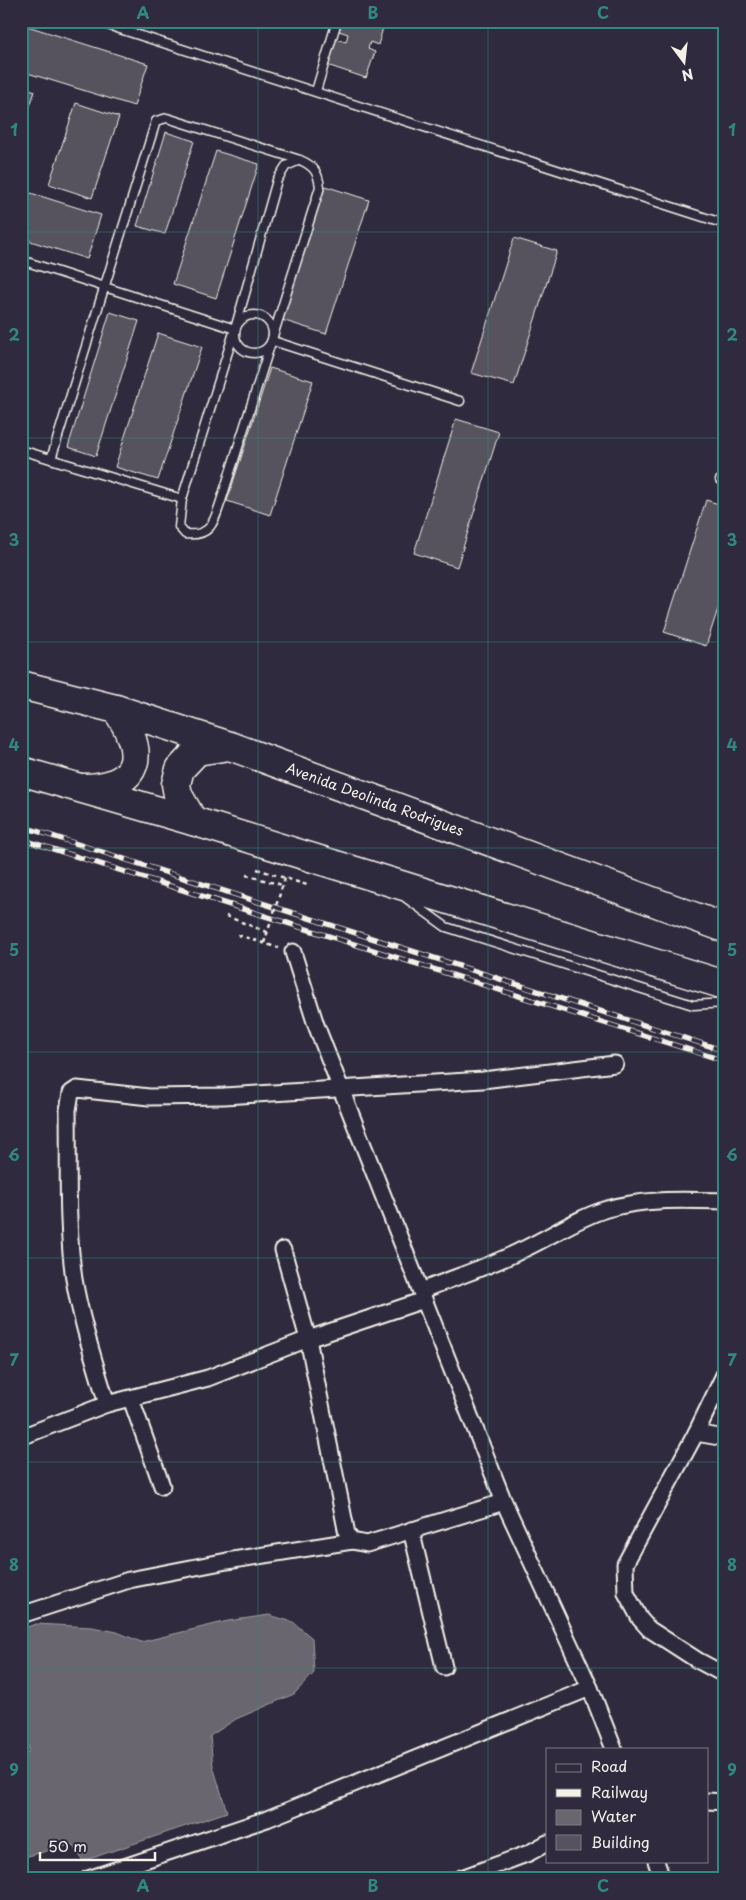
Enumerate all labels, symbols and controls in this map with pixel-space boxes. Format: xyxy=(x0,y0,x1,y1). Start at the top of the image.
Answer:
text: A xyxy=(137,0,150,24)
text: B xyxy=(368,0,379,24)
text: C xyxy=(597,0,609,24)
north arrow xyxy=(658,38,708,88)
text: N xyxy=(679,63,696,87)
text: 1 xyxy=(10,117,18,141)
text: 1 xyxy=(728,117,736,141)
text: 2 xyxy=(8,322,20,346)
text: 2 xyxy=(726,322,738,346)
text: 3 xyxy=(9,527,19,551)
text: 3 xyxy=(727,527,737,551)
text: 4 xyxy=(9,732,20,756)
text: 4 xyxy=(727,732,738,756)
street label: Avenida Deolinda Rodrigues xyxy=(283,757,467,841)
text: 5 xyxy=(9,937,19,961)
text: 5 xyxy=(727,937,737,961)
text: 6 xyxy=(8,1142,20,1166)
text: 6 xyxy=(726,1142,738,1166)
text: 7 xyxy=(9,1347,19,1371)
text: 7 xyxy=(727,1347,737,1371)
text: 8 xyxy=(9,1552,19,1576)
text: 8 xyxy=(727,1552,737,1576)
legend xyxy=(546,1748,708,1862)
text: Road xyxy=(591,1754,627,1777)
text: 9 xyxy=(9,1757,19,1781)
text: 9 xyxy=(727,1757,737,1781)
text: Railway xyxy=(591,1780,648,1803)
text: Water xyxy=(591,1804,636,1827)
scale bar xyxy=(40,1830,155,1862)
text: Building xyxy=(591,1830,650,1853)
text: 50 m xyxy=(48,1834,87,1857)
text: A xyxy=(137,1873,150,1897)
text: B xyxy=(368,1873,379,1897)
text: C xyxy=(597,1873,609,1897)

